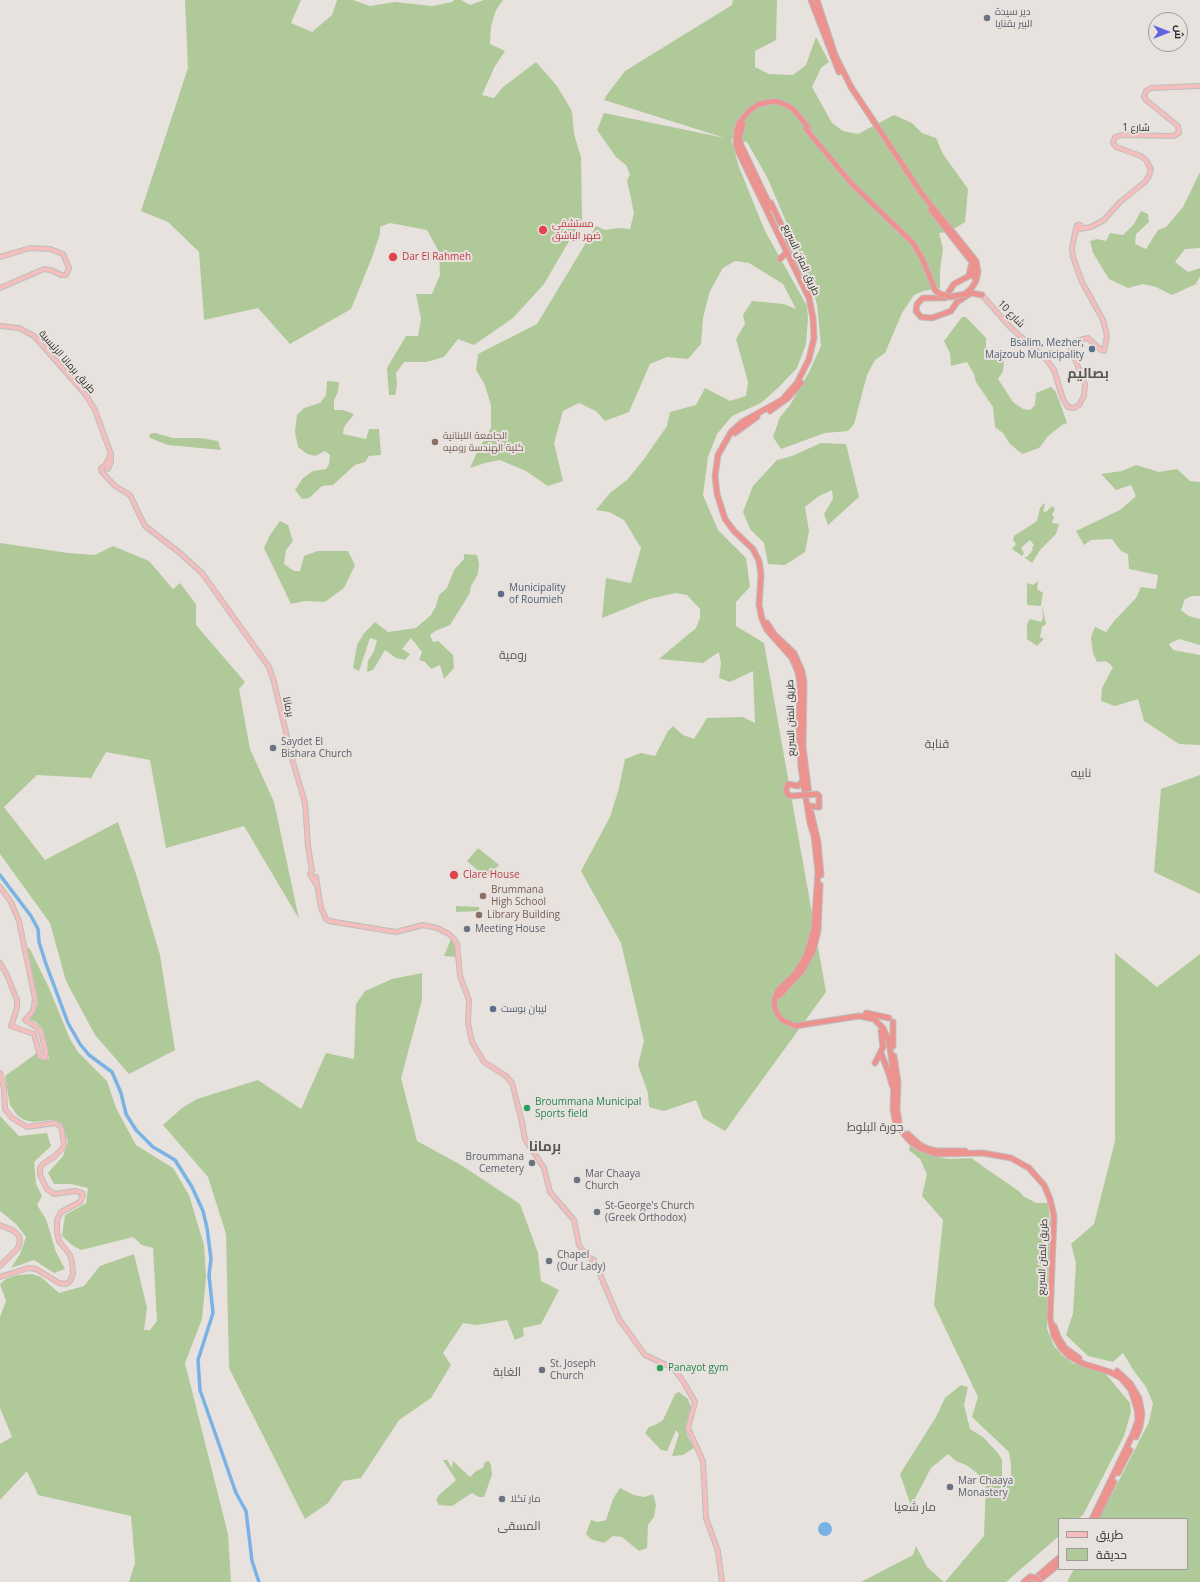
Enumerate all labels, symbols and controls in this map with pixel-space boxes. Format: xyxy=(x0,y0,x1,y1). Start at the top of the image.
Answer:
place label: دير سيدة البير بقنايا xyxy=(995,6,1032,30)
north arrow xyxy=(1148,12,1188,52)
marker: دير سيدة البير بقنايا xyxy=(982,13,992,23)
text: ش xyxy=(1172,25,1187,39)
street label: شارع 1 xyxy=(1122,122,1150,134)
place label: مستشفى ضهر الباشق xyxy=(552,218,601,242)
street label: طريق المتن السريع xyxy=(780,222,822,298)
marker: مستشفى ضهر الباشق xyxy=(537,224,549,236)
marker: Dar El Rahmeh xyxy=(387,251,399,263)
place label: Dar El Rahmeh xyxy=(402,251,471,263)
street label: شارع 10 xyxy=(995,298,1027,330)
street label: طريق برمانا الرئيسية xyxy=(36,328,98,396)
place label: Bsalim, Mezher, Majzoub Municipality xyxy=(985,337,1084,360)
marker: Bsalim, Mezher, Majzoub Municipality xyxy=(1087,344,1097,354)
district label: بصاليم xyxy=(1067,366,1109,382)
place label: الجامعة اللبنانية كلية الهندسة روميه xyxy=(443,430,524,454)
marker: الجامعة اللبنانية كلية الهندسة روميه xyxy=(430,437,440,447)
place label: Municipality of Roumieh xyxy=(509,582,565,606)
marker: Municipality of Roumieh xyxy=(496,589,506,599)
district label: رومية xyxy=(499,649,527,663)
street label: طريق المتن السريع xyxy=(784,679,798,757)
street label: برمانا xyxy=(280,696,296,718)
place label: Saydet El Bishara Church xyxy=(281,736,352,760)
district label: قنابة xyxy=(925,738,949,752)
marker: Saydet El Bishara Church xyxy=(268,743,278,753)
district label: نابيه xyxy=(1071,767,1091,781)
marker: Clare House xyxy=(448,869,460,881)
place label: Clare House xyxy=(463,869,520,881)
place label: Brummana High School xyxy=(491,884,546,908)
marker: Brummana High School xyxy=(478,891,488,901)
place label: Library Building xyxy=(487,909,560,921)
marker: Library Building xyxy=(474,910,484,920)
place label: Meeting House xyxy=(475,923,545,935)
marker: Meeting House xyxy=(462,924,472,934)
place label: ليبان بوست xyxy=(501,1003,547,1015)
marker: ليبان بوست xyxy=(488,1004,498,1014)
place label: Broummana Municipal Sports field xyxy=(535,1096,641,1120)
marker: Broummana Municipal Sports field xyxy=(522,1103,532,1113)
district label: جورة البلوط xyxy=(847,1121,903,1135)
district label: برمانا xyxy=(529,1139,561,1155)
place label: Broummana Cemetery xyxy=(466,1151,524,1174)
marker: Broummana Cemetery xyxy=(527,1158,537,1168)
place label: Mar Chaaya Church xyxy=(585,1168,640,1192)
marker: Mar Chaaya Church xyxy=(572,1175,582,1185)
place label: St-George's Church (Greek Orthodox) xyxy=(605,1200,694,1224)
marker: St-George's Church (Greek Orthodox) xyxy=(592,1207,602,1217)
street label: طريق المتن السريع xyxy=(1036,1218,1050,1296)
place label: Chapel (Our Lady) xyxy=(557,1249,605,1272)
marker: Chapel (Our Lady) xyxy=(544,1256,554,1266)
place label: St. Joseph Church xyxy=(550,1358,596,1382)
place label: Panayot gym xyxy=(668,1362,728,1374)
marker: Panayot gym xyxy=(655,1363,665,1373)
marker: St. Joseph Church xyxy=(537,1365,547,1375)
district label: الغابة xyxy=(493,1366,521,1380)
place label: Mar Chaaya Monastery xyxy=(958,1475,1013,1498)
marker: Mar Chaaya Monastery xyxy=(945,1482,955,1492)
place label: مار تكلا xyxy=(510,1493,541,1505)
marker: مار تكلا xyxy=(497,1494,507,1504)
district label: مار شعيا xyxy=(894,1501,936,1515)
legend xyxy=(1058,1518,1188,1570)
district label: المسقى xyxy=(497,1520,541,1534)
text: طريق xyxy=(1096,1526,1123,1543)
text: حديقة xyxy=(1096,1546,1127,1563)

